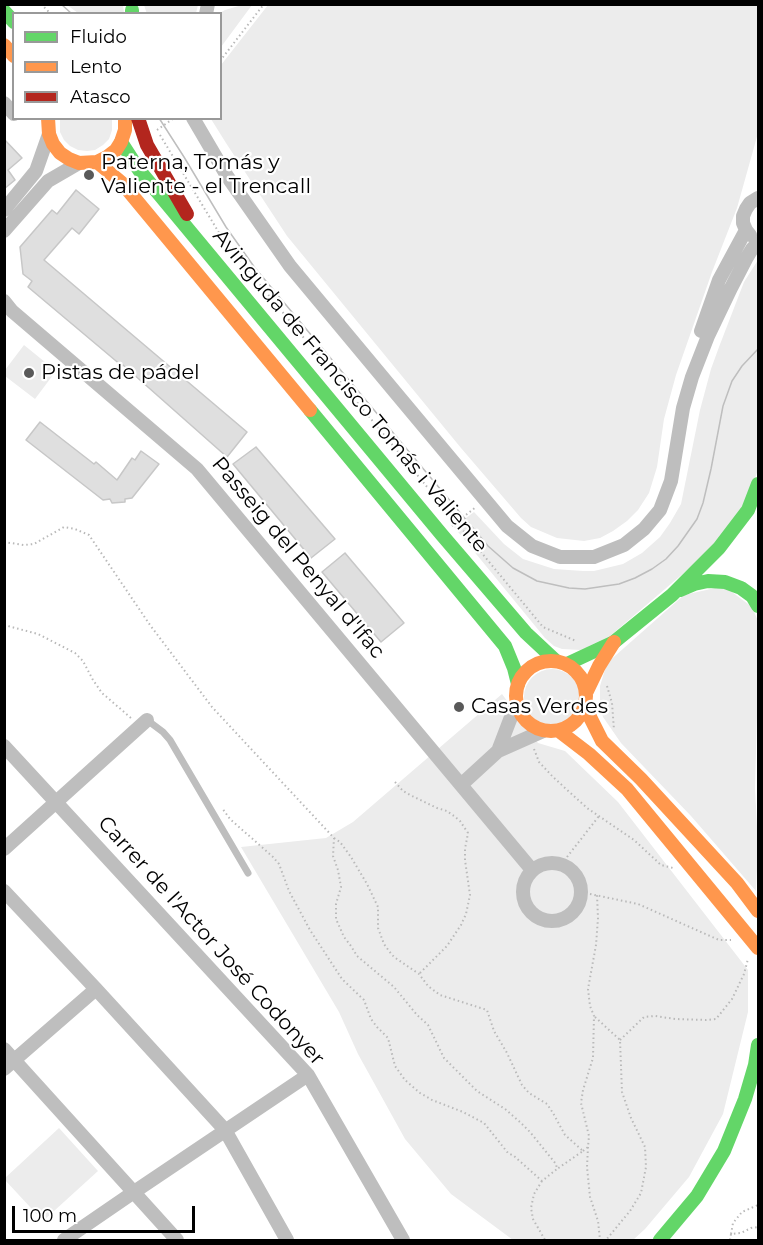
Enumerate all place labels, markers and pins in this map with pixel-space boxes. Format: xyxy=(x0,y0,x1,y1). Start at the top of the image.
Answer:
place label: Paterna, Tomás y Valiente - el Trencall xyxy=(101,150,311,200)
marker: Paterna, Tomás y Valiente - el Trencall xyxy=(82,168,96,182)
place label: Pistas de pádel xyxy=(41,360,200,386)
marker: Pistas de pádel xyxy=(22,366,36,380)
place label: Casas Verdes xyxy=(471,694,608,720)
marker: Casas Verdes xyxy=(452,700,466,714)

